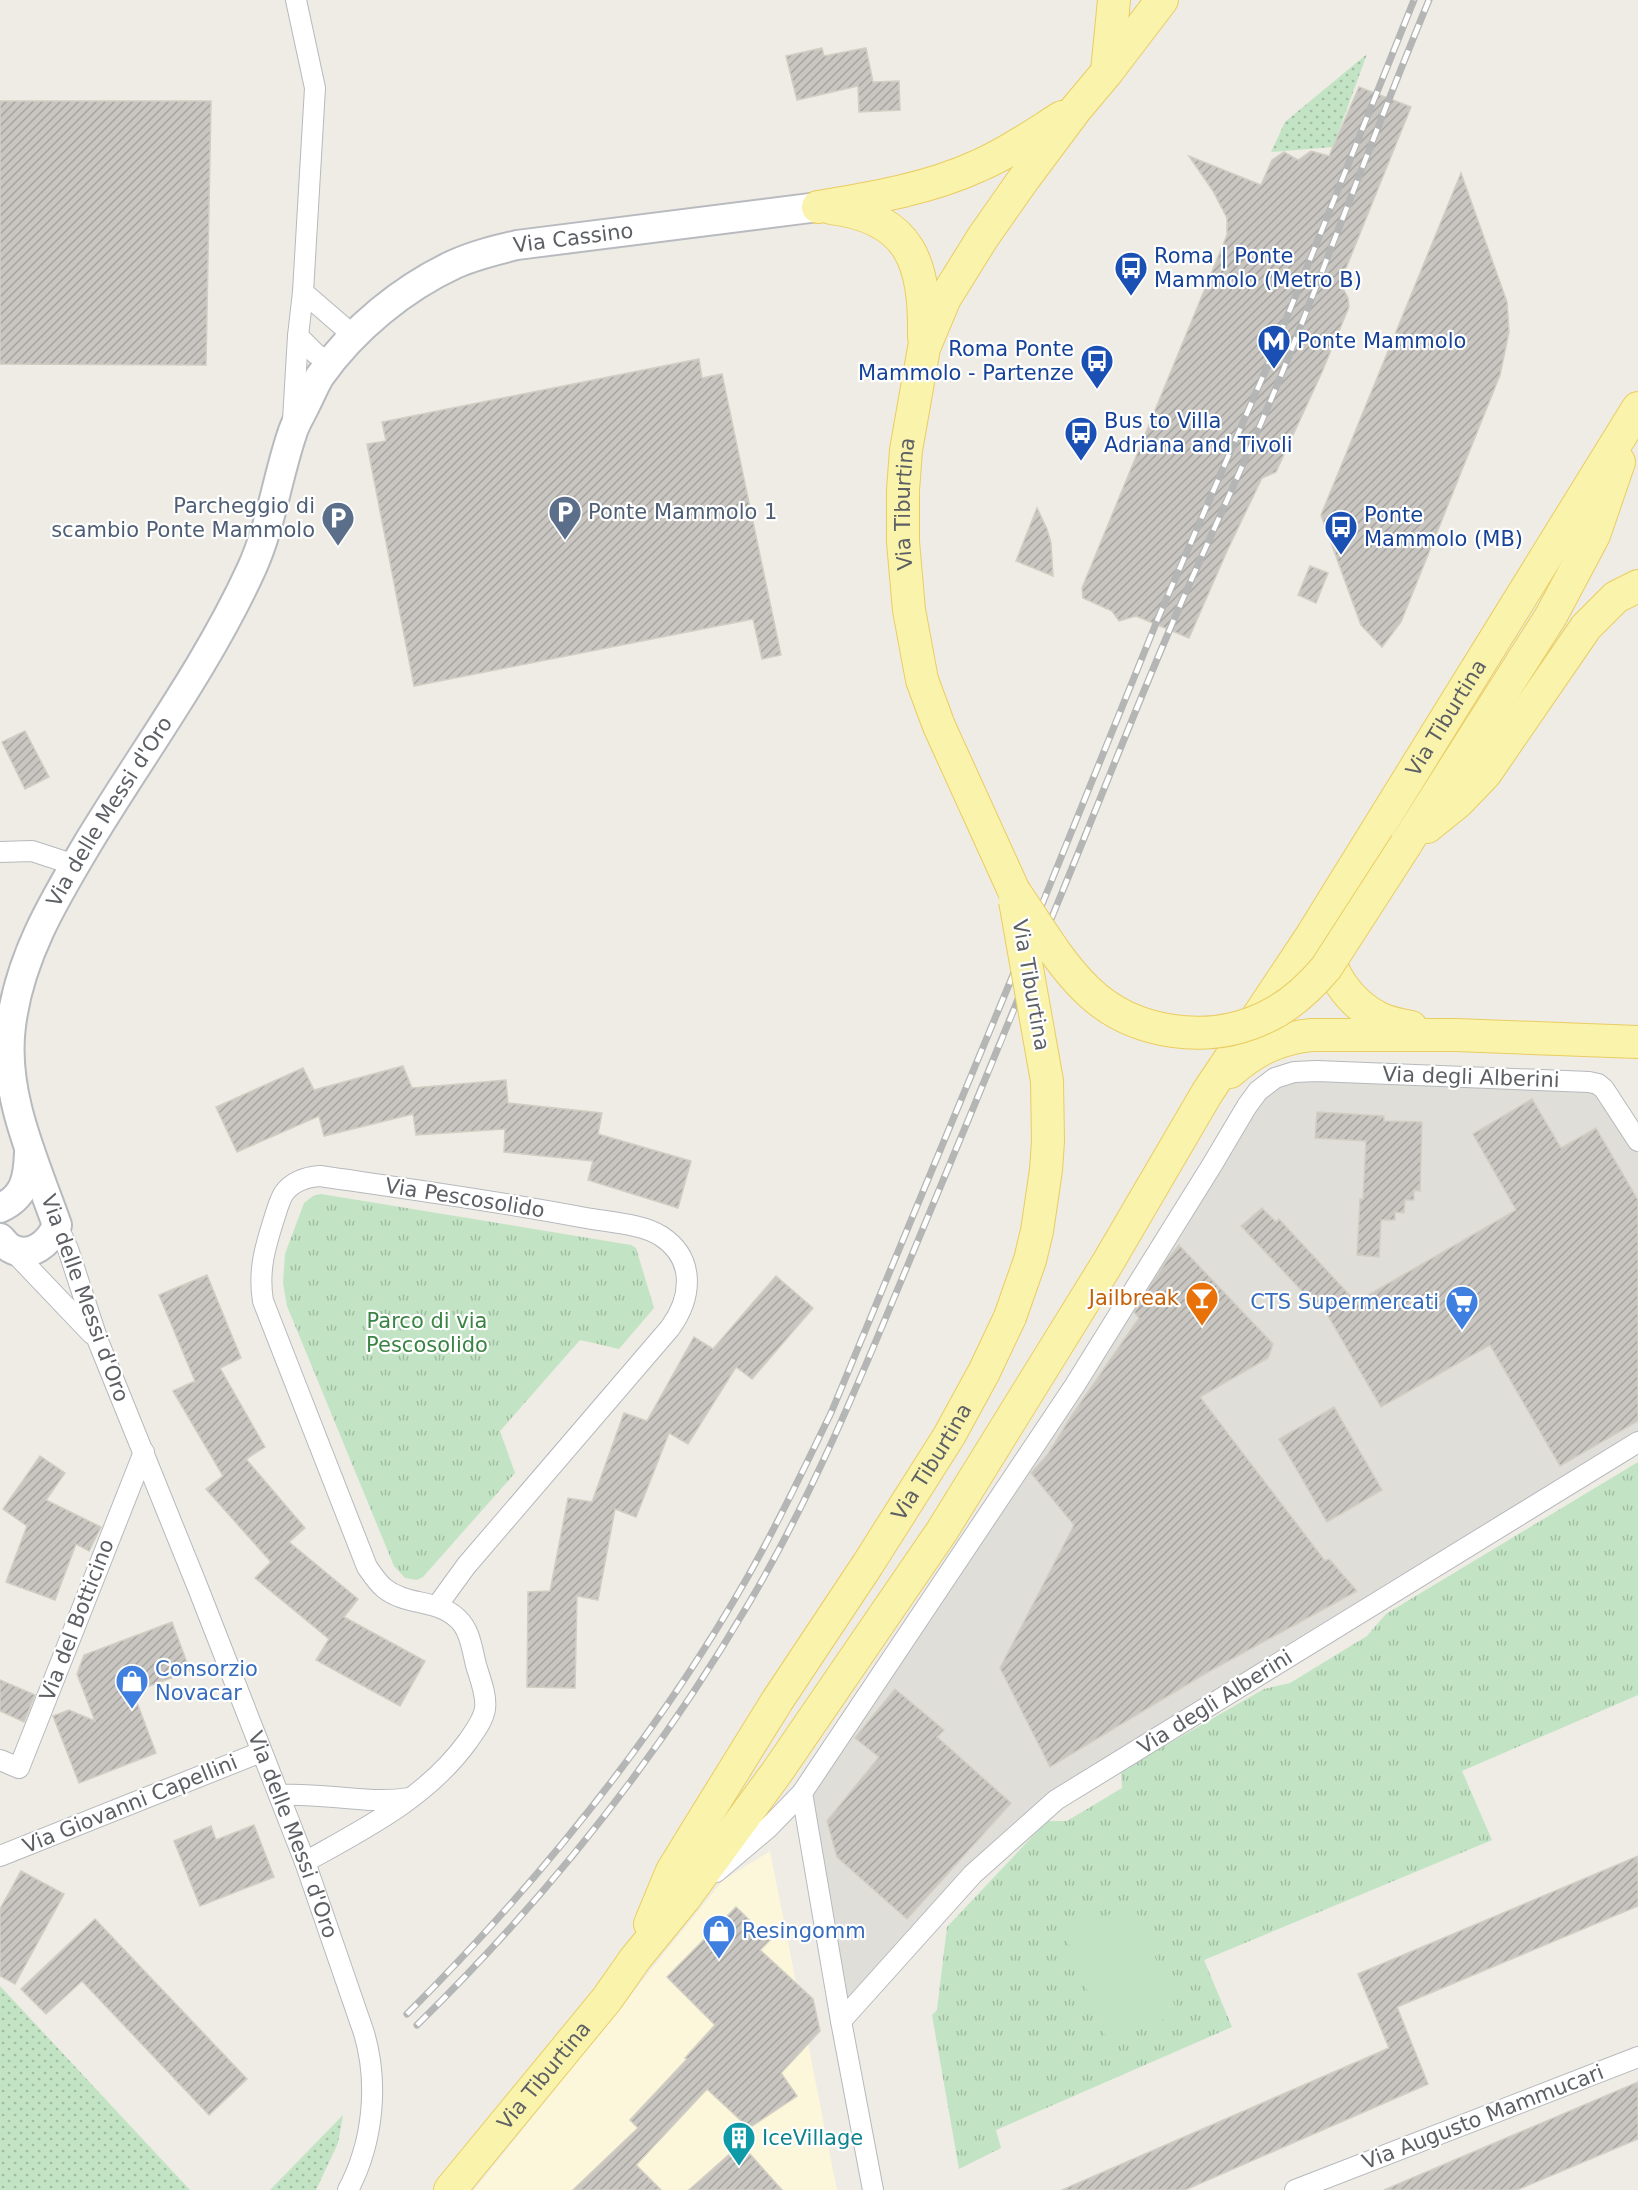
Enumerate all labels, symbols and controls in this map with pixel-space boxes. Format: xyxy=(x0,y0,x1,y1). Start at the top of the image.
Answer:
street label: Via Cassino xyxy=(512,218,635,257)
place label: Roma | Ponte Mammolo (Metro B) xyxy=(1154,244,1362,292)
bus stop icon: Roma | Ponte Mammolo (Metro B) xyxy=(1113,250,1149,297)
metro station icon: Ponte Mammolo xyxy=(1256,323,1292,370)
place label: Ponte Mammolo xyxy=(1297,329,1466,353)
place label: Roma Ponte Mammolo - Partenze xyxy=(858,337,1074,385)
bus stop icon: Roma Ponte Mammolo - Partenze xyxy=(1079,343,1115,390)
place label: Bus to Villa Adriana and Tivoli xyxy=(1104,409,1293,457)
bus stop icon: Bus to Villa Adriana and Tivoli xyxy=(1063,415,1099,462)
street label: Via Tiburtina xyxy=(891,436,920,571)
place label: Parcheggio di scambio Ponte Mammolo xyxy=(51,494,315,542)
parking icon: Ponte Mammolo 1 xyxy=(547,494,583,541)
parking icon: Parcheggio di scambio Ponte Mammolo xyxy=(320,500,356,547)
place label: Ponte Mammolo 1 xyxy=(588,500,777,524)
place label: Ponte Mammolo (MB) xyxy=(1364,503,1523,551)
bus stop icon: Ponte Mammolo (MB) xyxy=(1323,509,1359,556)
street label: Via Tiburtina xyxy=(1401,655,1491,781)
street label: Via delle Messi d'Oro xyxy=(42,712,177,911)
street label: Via Tiburtina xyxy=(1008,918,1054,1052)
street label: Via degli Alberini xyxy=(1382,1062,1560,1092)
street label: Via Pescosolido xyxy=(384,1174,546,1222)
street label: Via delle Messi d'Oro xyxy=(36,1191,134,1405)
bar icon: Jailbreak xyxy=(1184,1280,1220,1327)
supermarket icon: CTS Supermercati xyxy=(1444,1284,1480,1331)
place label: Jailbreak xyxy=(1087,1286,1180,1310)
place label: CTS Supermercati xyxy=(1250,1290,1439,1314)
park label: Parco di via Pescosolido xyxy=(366,1309,488,1357)
street label: Via Tiburtina xyxy=(887,1399,976,1525)
street label: Via del Botticino xyxy=(35,1536,119,1704)
street label: Via degli Alberini xyxy=(1133,1645,1297,1759)
place label: Consorzio Novacar xyxy=(155,1657,258,1705)
shop icon: Consorzio Novacar xyxy=(114,1663,150,1710)
street label: Via delle Messi d'Oro xyxy=(243,1728,342,1941)
street label: Via Giovanni Capellini xyxy=(19,1750,241,1858)
shop icon: Resingomm xyxy=(701,1913,737,1960)
place label: Resingomm xyxy=(742,1919,866,1943)
street label: Via Tiburtina xyxy=(493,2017,595,2135)
street label: Via Augusto Mammucari xyxy=(1359,2060,1607,2174)
building icon: IceVillage xyxy=(721,2120,757,2167)
place label: IceVillage xyxy=(762,2126,863,2150)

